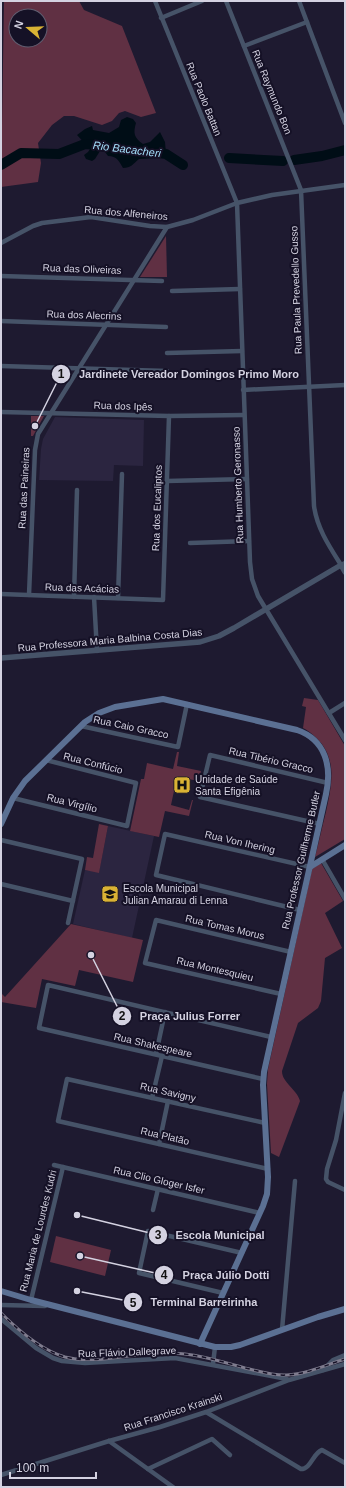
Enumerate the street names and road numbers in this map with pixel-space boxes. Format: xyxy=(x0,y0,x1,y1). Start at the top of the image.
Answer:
street label: Rua Raymundo Bon xyxy=(250,48,294,136)
street label: Rua Paolo Battan xyxy=(184,61,224,137)
street label: Rua dos Alfeneiros xyxy=(84,204,168,222)
street label: Rua Paula Prevedello Gusso xyxy=(288,225,304,354)
street label: Rua das Oliveiras xyxy=(42,262,122,276)
street label: Rua dos Alecrins xyxy=(46,308,122,322)
street label: Rua dos Ipês xyxy=(93,399,153,413)
street label: Rua Humberto Geronasso xyxy=(230,426,246,544)
street label: Rua das Paineiras xyxy=(16,447,32,529)
street label: Rua dos Eucaliptos xyxy=(150,465,164,551)
street label: Rua das Acácias xyxy=(45,581,119,595)
street label: Rua Professora Maria Balbina Costa Dias xyxy=(17,626,203,654)
street label: Rua Caio Gracco xyxy=(92,714,170,740)
street label: Rua Tibério Gracco xyxy=(228,745,315,775)
street label: Rua Confúcio xyxy=(62,750,124,776)
street label: Rua Professor Guilherme Butler xyxy=(280,789,322,930)
street label: Rua Virgílio xyxy=(46,791,99,815)
street label: Rua Von Ihering xyxy=(204,829,276,855)
street label: Rua Tomas Morus xyxy=(184,913,266,941)
street label: Rua Montesquieu xyxy=(176,955,254,983)
street label: Rua Shakespeare xyxy=(113,1031,194,1059)
street label: Rua Savigny xyxy=(139,1080,197,1104)
street label: Rua Platão xyxy=(140,1125,191,1147)
street label: Rua Clio Gloger Isfer xyxy=(112,1164,206,1196)
street label: Rua Maria de Lourdes Kudri xyxy=(18,1169,58,1293)
street label: Rua Flávio Dallegrave xyxy=(78,1345,177,1359)
street label: Rua Francisco Krainski xyxy=(122,1391,224,1433)

